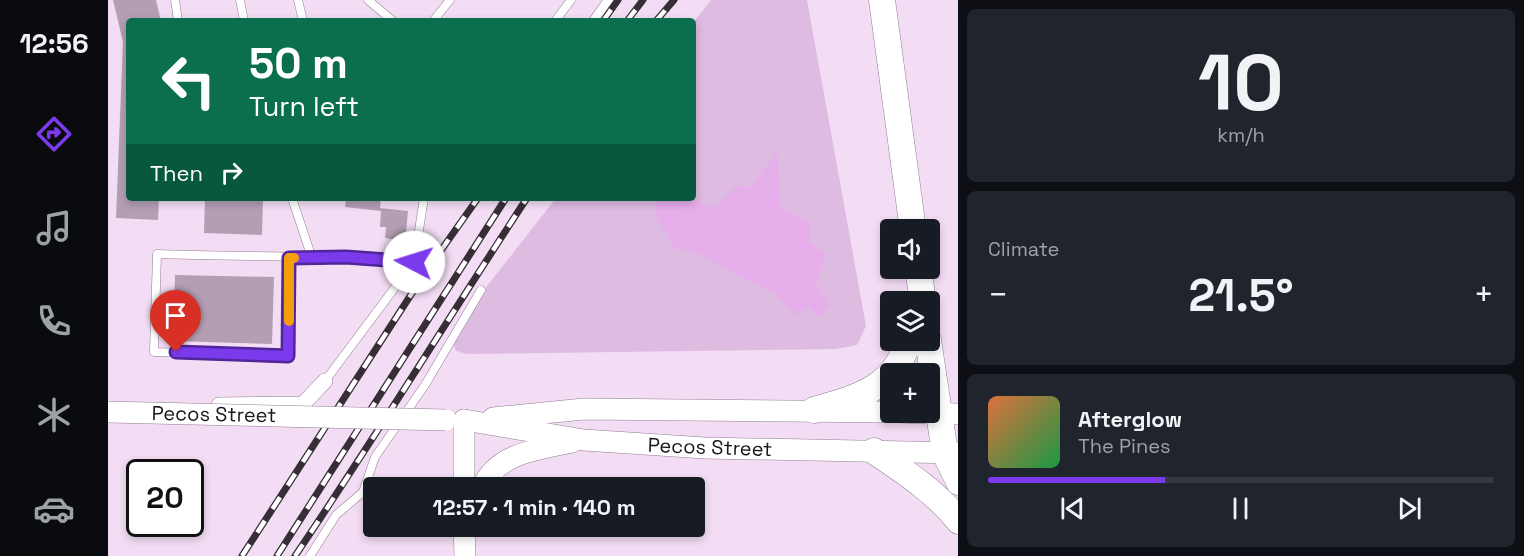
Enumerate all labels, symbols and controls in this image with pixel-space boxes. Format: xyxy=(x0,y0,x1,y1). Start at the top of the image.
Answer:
text: 12:56 xyxy=(19,26,89,61)
text: 10 xyxy=(1198,33,1284,133)
text: 50 m xyxy=(249,37,348,90)
icon: left xyxy=(150,42,228,120)
text: Turn left xyxy=(249,89,359,124)
icon: directions xyxy=(33,113,75,155)
text: km/h xyxy=(1217,122,1265,148)
icon: right xyxy=(215,156,248,189)
text: Then xyxy=(150,159,203,187)
icon: music xyxy=(33,207,75,249)
map controls xyxy=(880,219,940,423)
button: sound xyxy=(880,219,940,279)
position arrow xyxy=(382,230,446,294)
text: Climate xyxy=(988,236,1059,262)
text: 21.5° xyxy=(1188,267,1294,324)
text: − xyxy=(988,274,1008,316)
text: + xyxy=(1474,274,1494,316)
pin xyxy=(150,290,201,352)
button: layers xyxy=(880,291,940,351)
icon: arrive xyxy=(159,299,192,332)
icon: phone xyxy=(33,300,75,342)
button: + xyxy=(880,363,940,423)
icon: climate xyxy=(33,394,75,436)
street label: Pecos Street xyxy=(151,400,277,428)
text: Afterglow xyxy=(1078,405,1182,433)
street label: Pecos Street xyxy=(647,432,773,462)
text: The Pines xyxy=(1078,433,1171,459)
speed limit sign: 20 xyxy=(126,459,204,537)
icon: car xyxy=(33,488,75,530)
icon: previous xyxy=(1056,492,1089,525)
icon: pause xyxy=(1224,492,1257,525)
icon: next xyxy=(1393,492,1426,525)
text: 12:57 · 1 min · 140 m xyxy=(433,493,635,521)

